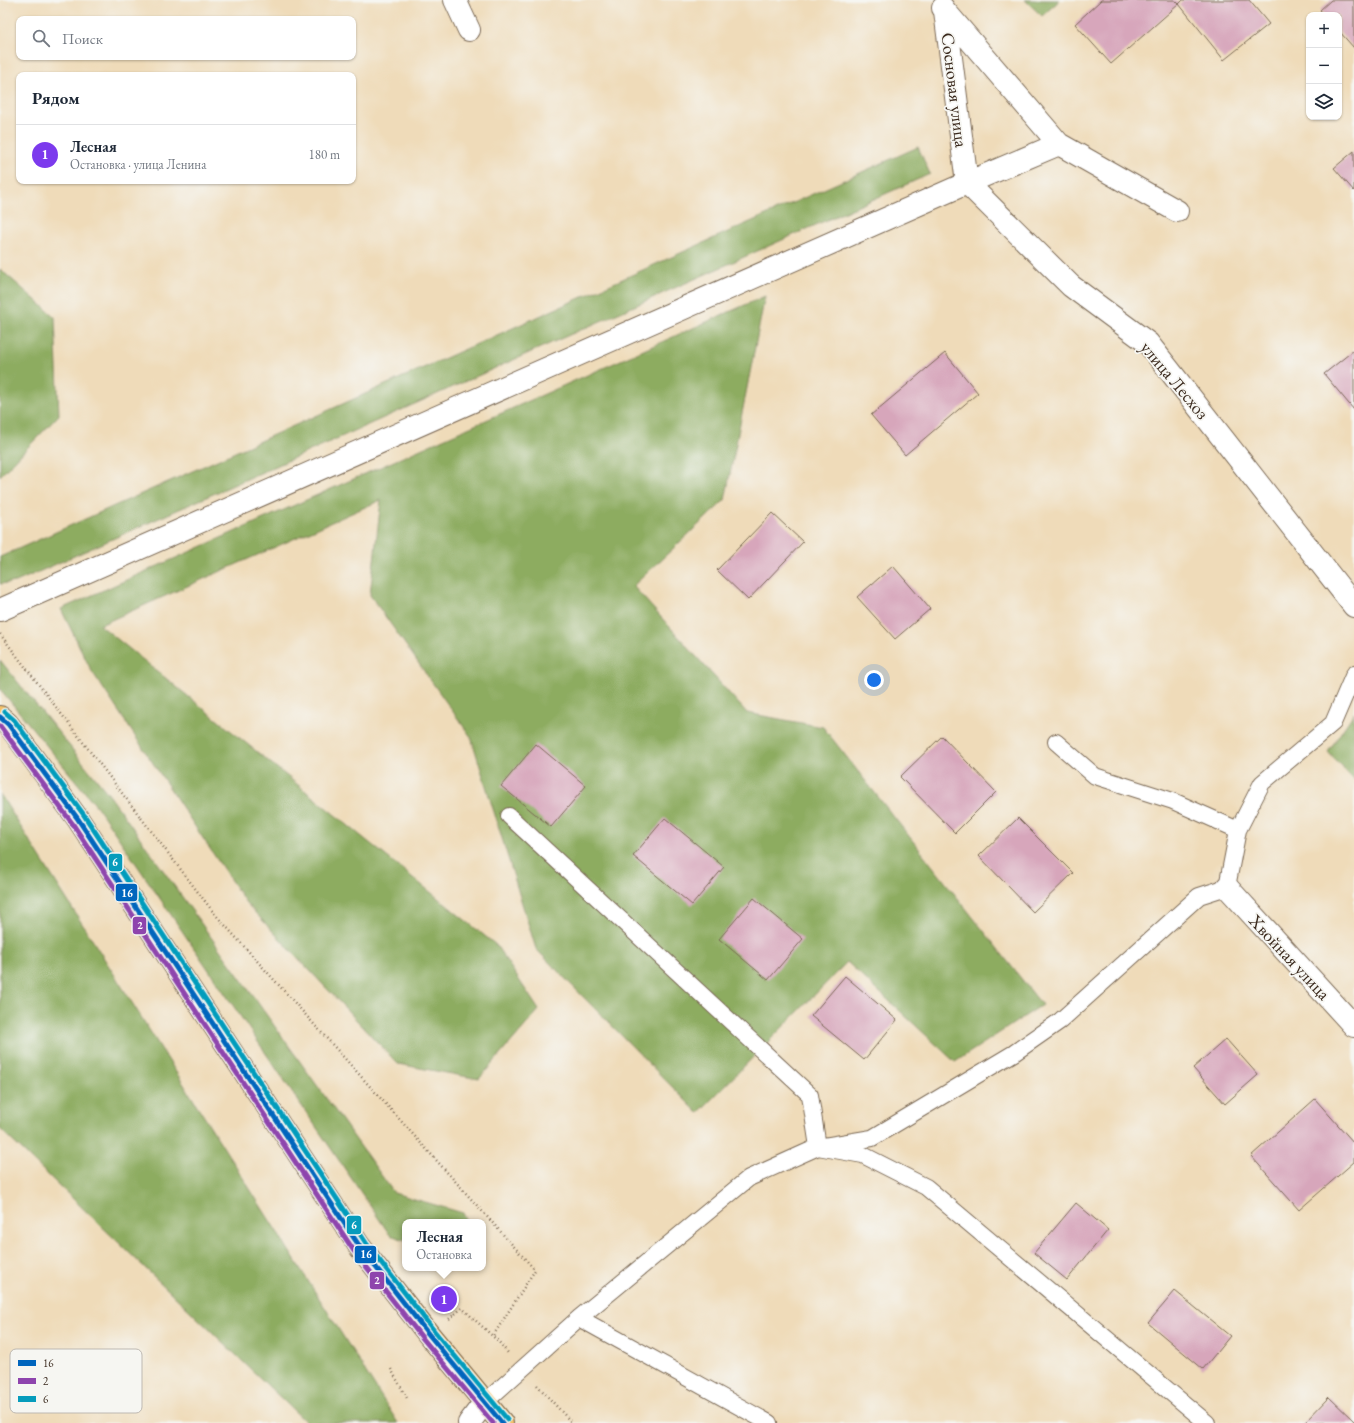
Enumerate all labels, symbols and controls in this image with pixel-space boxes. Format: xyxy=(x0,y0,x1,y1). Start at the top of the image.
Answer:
map controls xyxy=(1306,12,1342,120)
button: + xyxy=(1306,12,1342,48)
search box xyxy=(16,16,356,60)
icon: search xyxy=(30,27,52,49)
text: Поиск xyxy=(62,29,103,48)
street label: Сосновая улица xyxy=(937,31,974,150)
button: − xyxy=(1306,48,1342,84)
button: layers xyxy=(1306,84,1342,120)
text: Рядом xyxy=(32,87,80,109)
text: Лесная xyxy=(70,137,117,156)
text: 1 xyxy=(42,146,48,163)
text: 180 m xyxy=(309,146,340,163)
text: Остановка · улица Ленина xyxy=(70,156,206,173)
street label: улица Лесхоз xyxy=(1136,336,1214,424)
your location xyxy=(864,670,884,690)
line badge: 6 xyxy=(108,853,123,872)
text: 6 xyxy=(112,855,118,869)
line badge: 16 xyxy=(115,883,138,902)
text: 16 xyxy=(121,886,133,900)
street label: Хвойная улица xyxy=(1244,909,1336,1005)
line badge: 2 xyxy=(132,916,147,935)
text: 2 xyxy=(137,918,143,932)
line badge: 6 xyxy=(346,1215,362,1235)
text: 6 xyxy=(351,1218,357,1232)
popup xyxy=(402,1219,486,1271)
text: Лесная xyxy=(416,1227,463,1246)
line badge: 16 xyxy=(354,1245,377,1264)
text: Остановка xyxy=(416,1246,472,1263)
text: 16 xyxy=(360,1247,372,1261)
line badge: 2 xyxy=(369,1271,385,1290)
text: 2 xyxy=(374,1273,380,1287)
pin: 1 xyxy=(431,1284,457,1314)
legend xyxy=(10,1349,142,1413)
text: 16 xyxy=(43,1356,54,1370)
text: 2 xyxy=(43,1374,49,1388)
text: 6 xyxy=(43,1392,49,1406)

